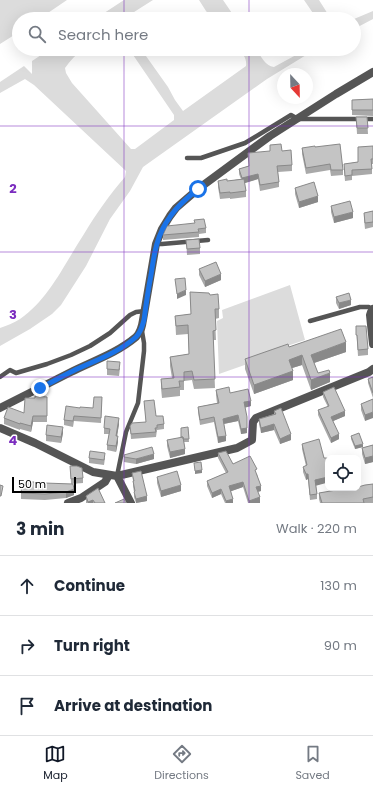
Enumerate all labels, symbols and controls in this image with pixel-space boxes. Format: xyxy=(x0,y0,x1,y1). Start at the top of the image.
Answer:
search box xyxy=(12,12,361,56)
icon: search xyxy=(26,23,48,45)
text: Search here xyxy=(58,24,148,45)
north arrow xyxy=(277,68,313,104)
text: 2 xyxy=(9,179,17,198)
route start xyxy=(189,180,207,198)
text: 3 xyxy=(9,305,17,324)
route end xyxy=(31,379,49,397)
text: 4 xyxy=(9,431,18,450)
map controls xyxy=(325,455,361,491)
button: locate xyxy=(325,455,361,491)
scale bar xyxy=(12,475,76,494)
text: 50 m xyxy=(18,476,46,492)
text: 3 min xyxy=(16,517,64,541)
text: Walk · 220 m xyxy=(276,519,357,538)
icon: ahead xyxy=(16,575,38,597)
text: Continue xyxy=(54,575,125,596)
text: 130 m xyxy=(320,576,357,595)
icon: right xyxy=(16,635,38,657)
text: Turn right xyxy=(54,635,130,656)
text: 90 m xyxy=(324,636,357,655)
icon: arrive xyxy=(16,695,38,717)
text: Arrive at destination xyxy=(54,695,212,716)
tab: Map xyxy=(43,743,68,784)
tab: Directions xyxy=(154,743,209,784)
tab: Saved xyxy=(295,743,330,784)

